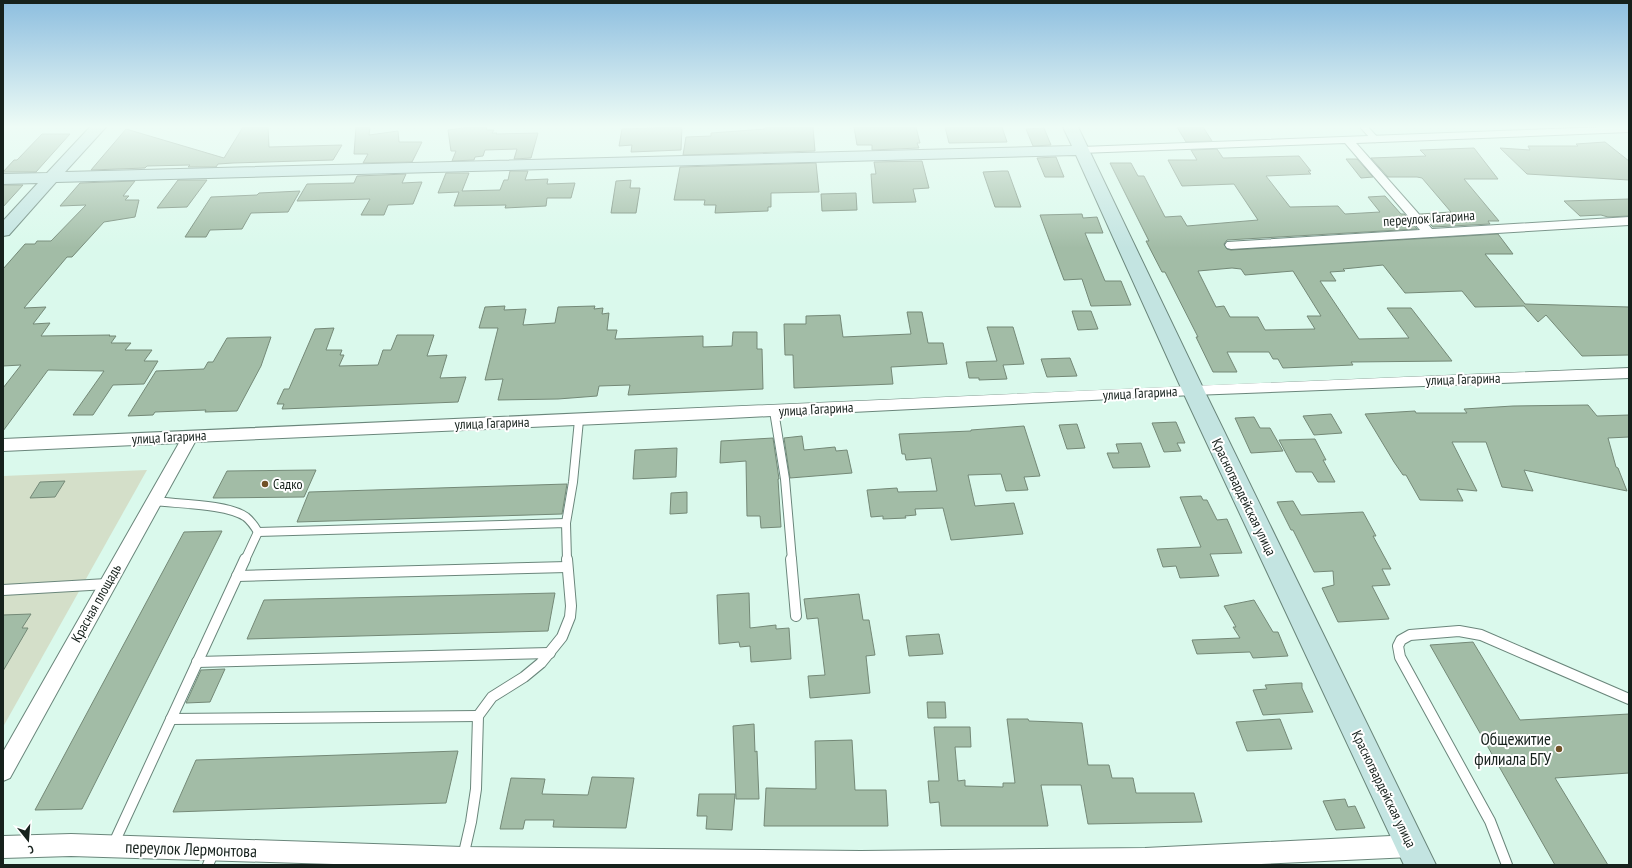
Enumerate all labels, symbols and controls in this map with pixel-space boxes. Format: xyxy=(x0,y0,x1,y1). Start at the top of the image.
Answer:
street label: переулок Гагарина xyxy=(1383,206,1475,230)
street label: улица Гагарина xyxy=(1425,369,1501,389)
street label: улица Гагарина xyxy=(1102,382,1178,404)
street label: улица Гагарина xyxy=(778,398,854,420)
street label: улица Гагарина xyxy=(454,413,530,433)
street label: улица Гагарина xyxy=(131,426,207,448)
street label: Красногвардейская улица xyxy=(1208,435,1280,559)
place label: Садко xyxy=(273,475,303,493)
marker: Садко xyxy=(260,479,270,489)
street label: Красная площадь xyxy=(67,561,125,645)
street label: Красногвардейская улица xyxy=(1348,727,1420,851)
place label: Общежитие филиала БГУ xyxy=(1474,728,1551,770)
marker: Общежитие филиала БГУ xyxy=(1554,744,1564,754)
north arrow xyxy=(8,820,48,860)
street label: переулок Лермонтова xyxy=(125,836,257,862)
text: С xyxy=(26,842,35,857)

